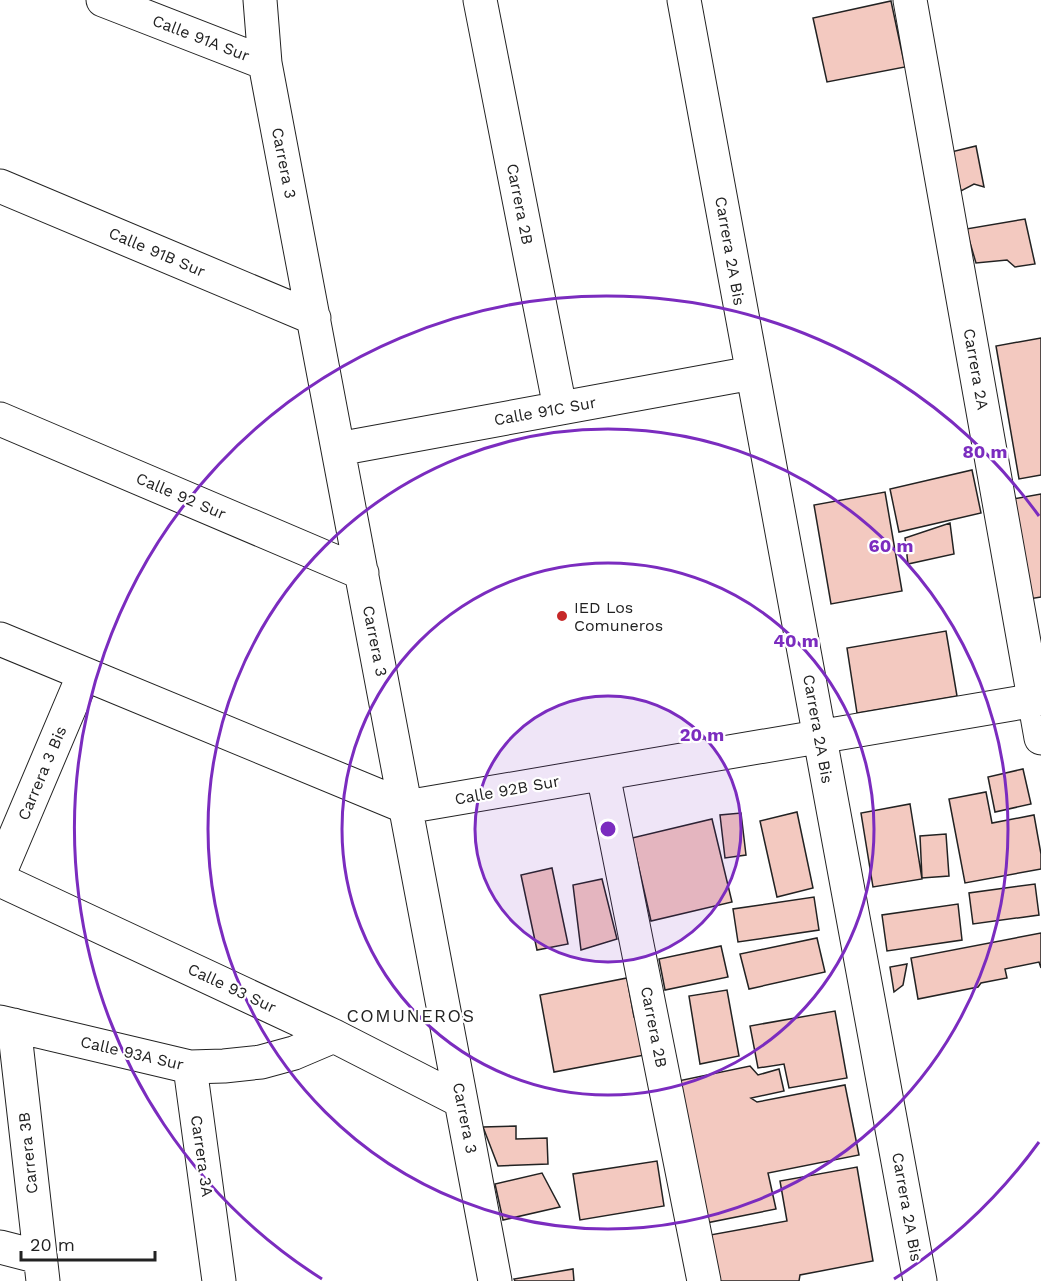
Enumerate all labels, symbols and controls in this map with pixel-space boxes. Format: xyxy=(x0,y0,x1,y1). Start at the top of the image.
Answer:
street label: Calle 91A Sur xyxy=(150,11,253,65)
street label: Carrera 3 xyxy=(268,126,300,200)
street label: Carrera 2B xyxy=(503,162,537,246)
street label: Carrera 2A Bis xyxy=(711,195,749,307)
street label: Calle 91B Sur xyxy=(106,223,209,281)
street label: Carrera 2A xyxy=(959,327,993,412)
street label: Calle 91C Sur xyxy=(492,393,598,429)
text: 80 m xyxy=(963,441,1007,462)
street label: Calle 92 Sur xyxy=(133,469,229,524)
text: 60 m xyxy=(869,535,913,556)
place label: IED Los Comuneros xyxy=(574,598,663,635)
street label: Carrera 3 xyxy=(359,604,391,678)
marker: IED Los Comuneros xyxy=(555,609,569,623)
text: 40 m xyxy=(773,630,819,651)
street label: Carrera 2A Bis xyxy=(799,673,837,785)
street label: Carrera 3 Bis xyxy=(14,723,70,823)
text: 20 m xyxy=(680,724,724,745)
street label: Calle 92B Sur xyxy=(453,771,561,809)
centre of rings xyxy=(598,819,618,839)
street label: Calle 93 Sur xyxy=(185,959,280,1017)
street label: Carrera 2B xyxy=(637,985,671,1069)
district label: COMUNEROS xyxy=(347,1005,476,1026)
street label: Calle 93A Sur xyxy=(79,1032,186,1074)
street label: Carrera 3 xyxy=(449,1081,481,1155)
street label: Carrera 3B xyxy=(14,1111,42,1195)
street label: Carrera 3A xyxy=(187,1114,217,1199)
street label: Carrera 2A Bis xyxy=(888,1151,926,1263)
scale bar xyxy=(21,1224,154,1262)
text: 20 m xyxy=(30,1234,75,1255)

